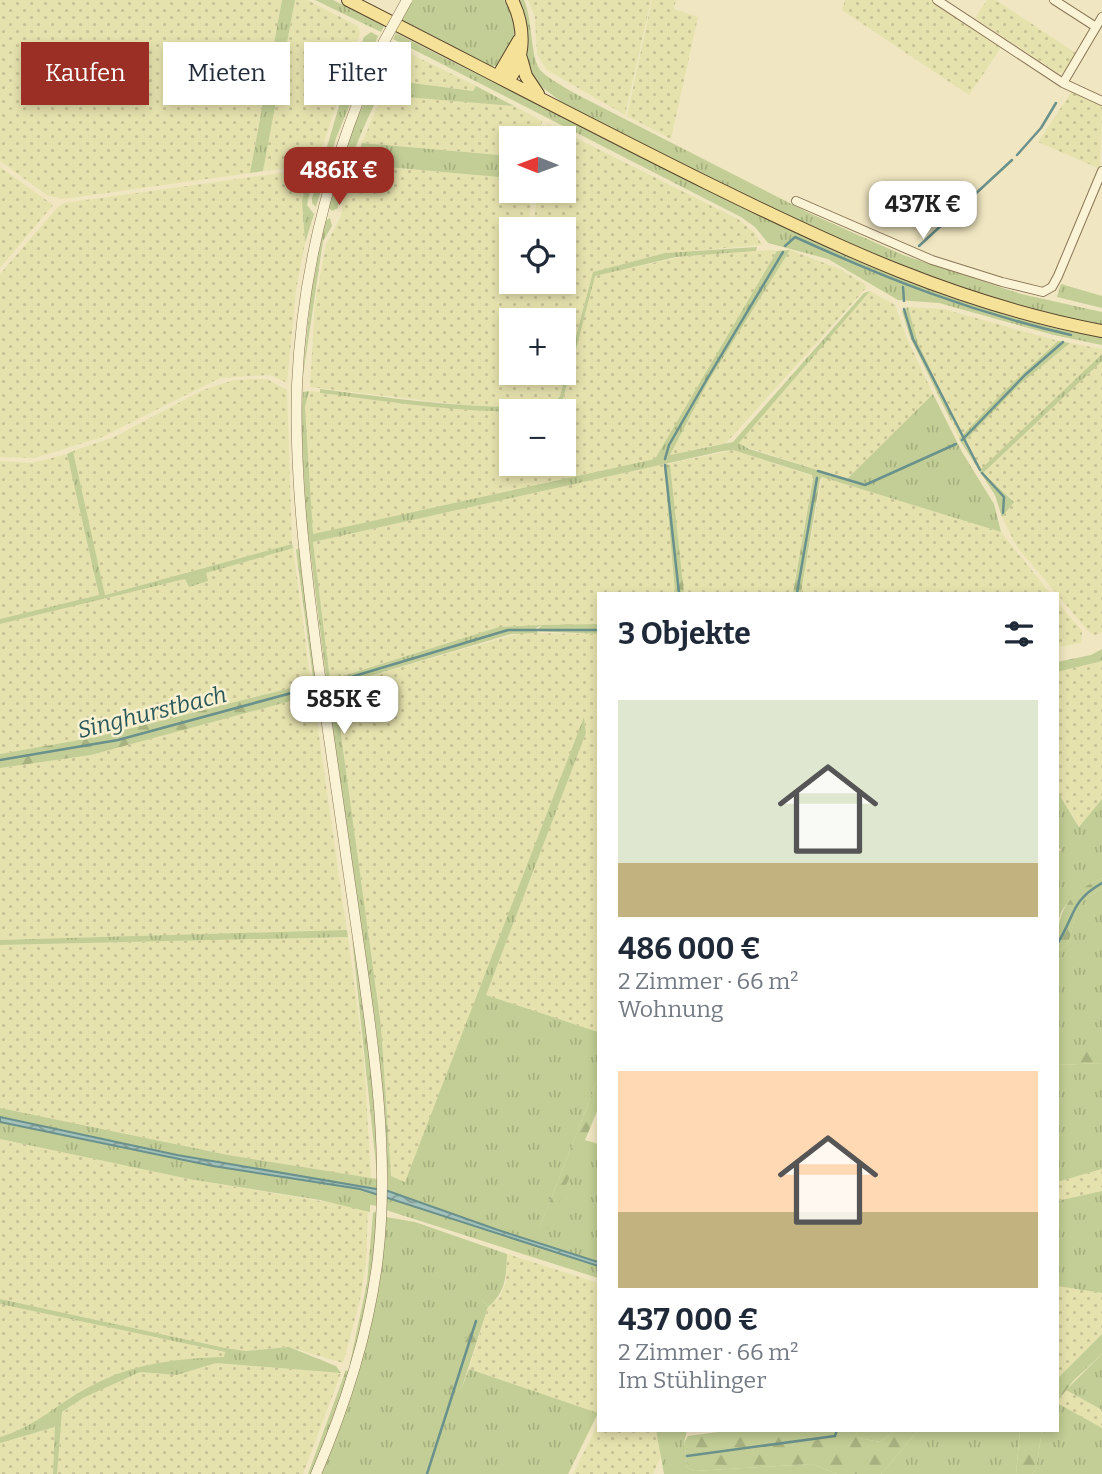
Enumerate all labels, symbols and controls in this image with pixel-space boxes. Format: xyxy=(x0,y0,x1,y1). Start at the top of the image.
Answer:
chip: Kaufen xyxy=(21,42,149,105)
chip: Mieten xyxy=(163,42,290,105)
chip: Filter xyxy=(304,42,411,105)
north arrow xyxy=(499,126,576,203)
map controls xyxy=(499,126,576,476)
pin: 486K € xyxy=(282,148,396,207)
text: 486K € xyxy=(300,156,378,184)
pin: 437K € xyxy=(866,182,980,241)
text: 437K € xyxy=(885,190,961,218)
button: locate xyxy=(499,217,576,294)
button: + xyxy=(499,308,576,385)
button: − xyxy=(499,399,576,476)
icon: filters xyxy=(1000,615,1038,653)
text: 3 Objekte xyxy=(618,616,751,652)
pin: 585K € xyxy=(287,676,401,736)
water label: Singhurstbach xyxy=(75,680,229,744)
text: 585K € xyxy=(306,685,382,713)
icon: home xyxy=(765,746,891,872)
text: 486 000 € xyxy=(618,931,761,967)
text: 2 Zimmer · 66 m² xyxy=(618,967,798,995)
text: Wohnung xyxy=(618,995,724,1023)
icon: home xyxy=(765,1117,891,1243)
text: 437 000 € xyxy=(618,1302,759,1338)
text: 2 Zimmer · 66 m² xyxy=(618,1338,798,1366)
text: Im Stühlinger xyxy=(618,1366,766,1394)

